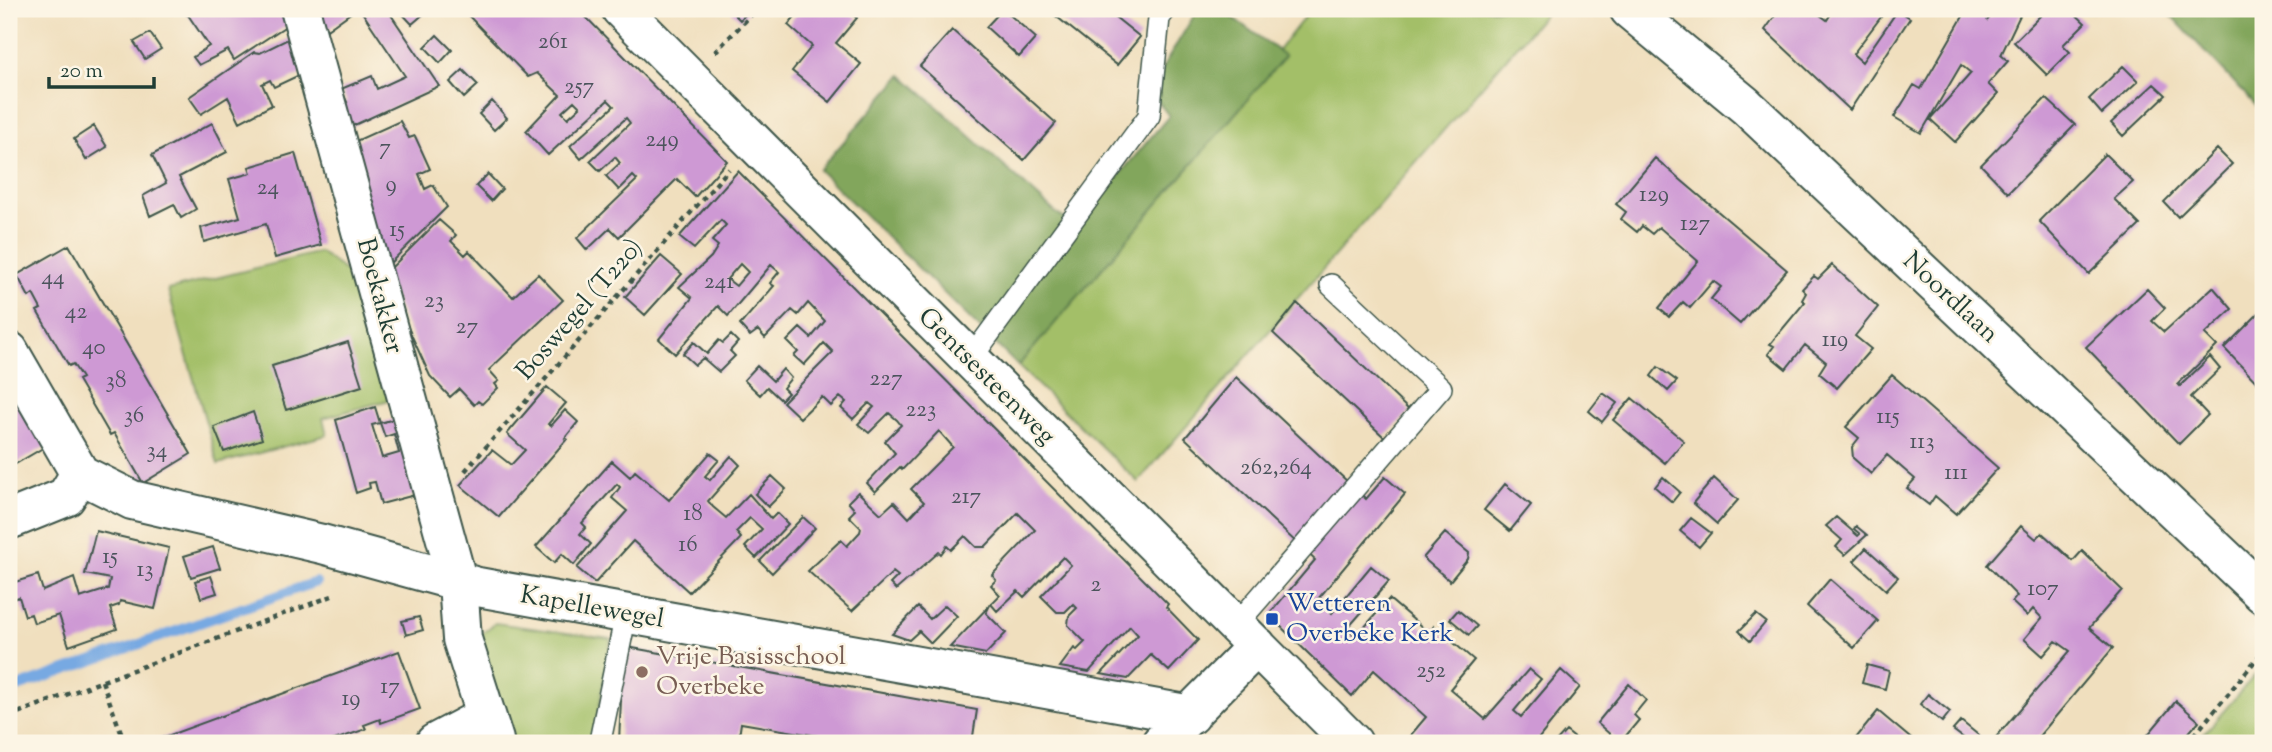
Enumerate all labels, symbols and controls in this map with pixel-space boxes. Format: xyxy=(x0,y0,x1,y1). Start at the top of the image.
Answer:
house number: 261 xyxy=(538,26,568,59)
scale bar xyxy=(49,46,154,90)
text: 20 m xyxy=(60,57,103,87)
house number: 257 xyxy=(564,71,595,104)
house number: 249 xyxy=(645,124,679,157)
house number: 7 xyxy=(379,132,391,165)
house number: 9 xyxy=(385,169,397,202)
house number: 24 xyxy=(257,172,279,205)
house number: 129 xyxy=(1639,179,1669,212)
house number: 127 xyxy=(1680,208,1711,241)
house number: 15 xyxy=(389,214,405,247)
street label: Boswegel (T220) xyxy=(508,231,652,389)
street label: Boekakker xyxy=(346,234,412,358)
street label: Noordlaan xyxy=(1894,244,2006,352)
house number: 44 xyxy=(41,262,65,295)
house number: 241 xyxy=(704,266,734,299)
house number: 23 xyxy=(424,285,444,318)
house number: 42 xyxy=(65,296,87,329)
street label: Gentsesteenweg xyxy=(909,300,1063,454)
house number: 27 xyxy=(456,311,479,344)
house number: 119 xyxy=(1822,324,1848,357)
house number: 40 xyxy=(82,332,106,365)
house number: 227 xyxy=(869,363,903,396)
house number: 38 xyxy=(106,365,126,398)
house number: 223 xyxy=(906,394,936,427)
house number: 36 xyxy=(124,400,144,433)
house number: 115 xyxy=(1876,401,1900,434)
house number: 113 xyxy=(1910,426,1934,459)
house number: 34 xyxy=(147,435,167,468)
house number: 262,264 xyxy=(1240,452,1312,485)
house number: 111 xyxy=(1944,457,1968,490)
house number: 217 xyxy=(951,481,982,514)
house number: 18 xyxy=(683,498,703,531)
house number: 16 xyxy=(678,529,698,562)
house number: 15 xyxy=(102,541,118,574)
house number: 13 xyxy=(136,554,154,587)
house number: 2 xyxy=(1091,569,1102,602)
house number: 107 xyxy=(2027,573,2059,606)
street label: Kapellewegel xyxy=(517,577,667,639)
place label: Wetteren Overbeke Kerk xyxy=(1286,586,1454,653)
marker: Wetteren Overbeke Kerk xyxy=(1264,611,1280,627)
place label: Vrije Basisschool Overbeke xyxy=(656,639,846,706)
house number: 252 xyxy=(1416,655,1446,688)
marker: Vrije Basisschool Overbeke xyxy=(634,664,650,680)
house number: 17 xyxy=(380,671,400,704)
house number: 19 xyxy=(342,683,360,716)

